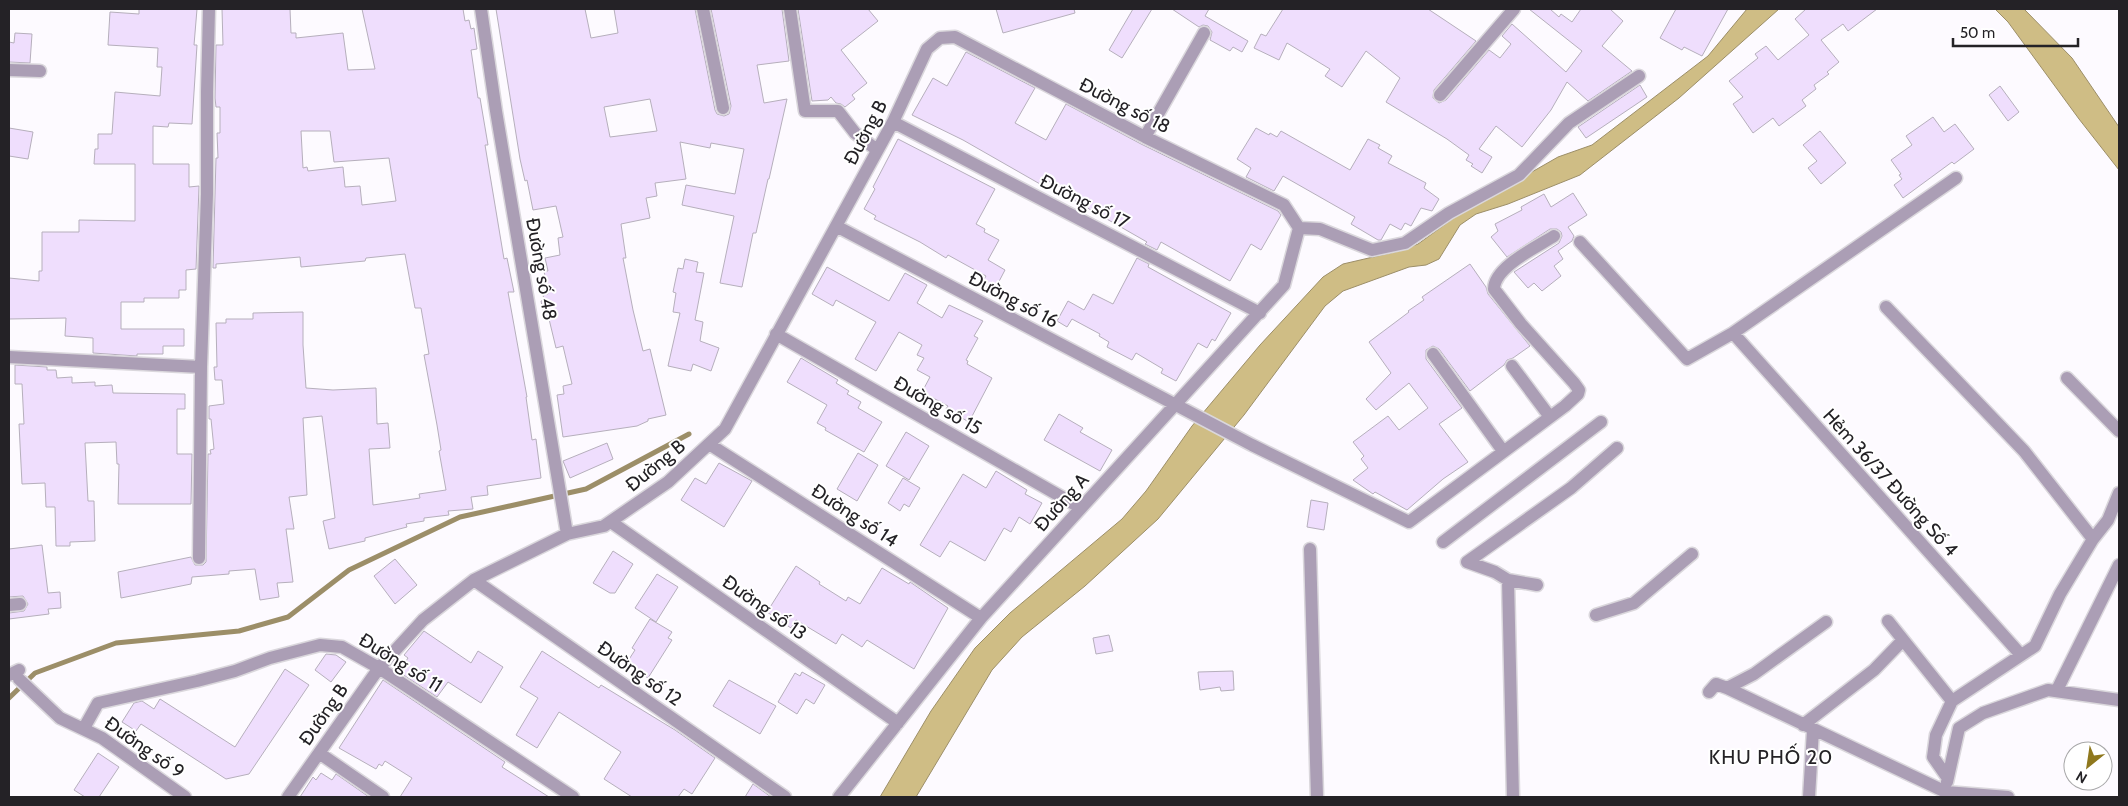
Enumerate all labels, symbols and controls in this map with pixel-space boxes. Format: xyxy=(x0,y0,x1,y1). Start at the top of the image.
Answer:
scale bar xyxy=(1953,15,2078,47)
text: 50 m xyxy=(1960,24,1995,42)
street label: Đường số 18 xyxy=(1075,73,1174,138)
street label: Đường B xyxy=(839,96,892,169)
street label: Đường số 17 xyxy=(1036,169,1134,234)
street label: Đường số 48 xyxy=(521,216,562,322)
street label: Đường số 16 xyxy=(965,266,1063,333)
street label: Đường số 15 xyxy=(890,371,986,440)
street label: Hẻm 36/37 Đường Số 4 xyxy=(1818,404,1963,561)
street label: Đường B xyxy=(621,434,690,496)
street label: Đường A xyxy=(1029,468,1094,536)
street label: Đường số 14 xyxy=(807,479,902,552)
street label: Đường số 13 xyxy=(718,570,811,645)
street label: Đường số 11 xyxy=(355,628,447,697)
street label: Đường số 12 xyxy=(593,636,686,711)
street label: Đường B xyxy=(294,679,353,750)
street label: Đường số 9 xyxy=(100,712,189,783)
north arrow xyxy=(2063,741,2113,791)
district label: KHU PHỐ 20 xyxy=(1709,743,1833,769)
text: N xyxy=(2073,767,2090,788)

